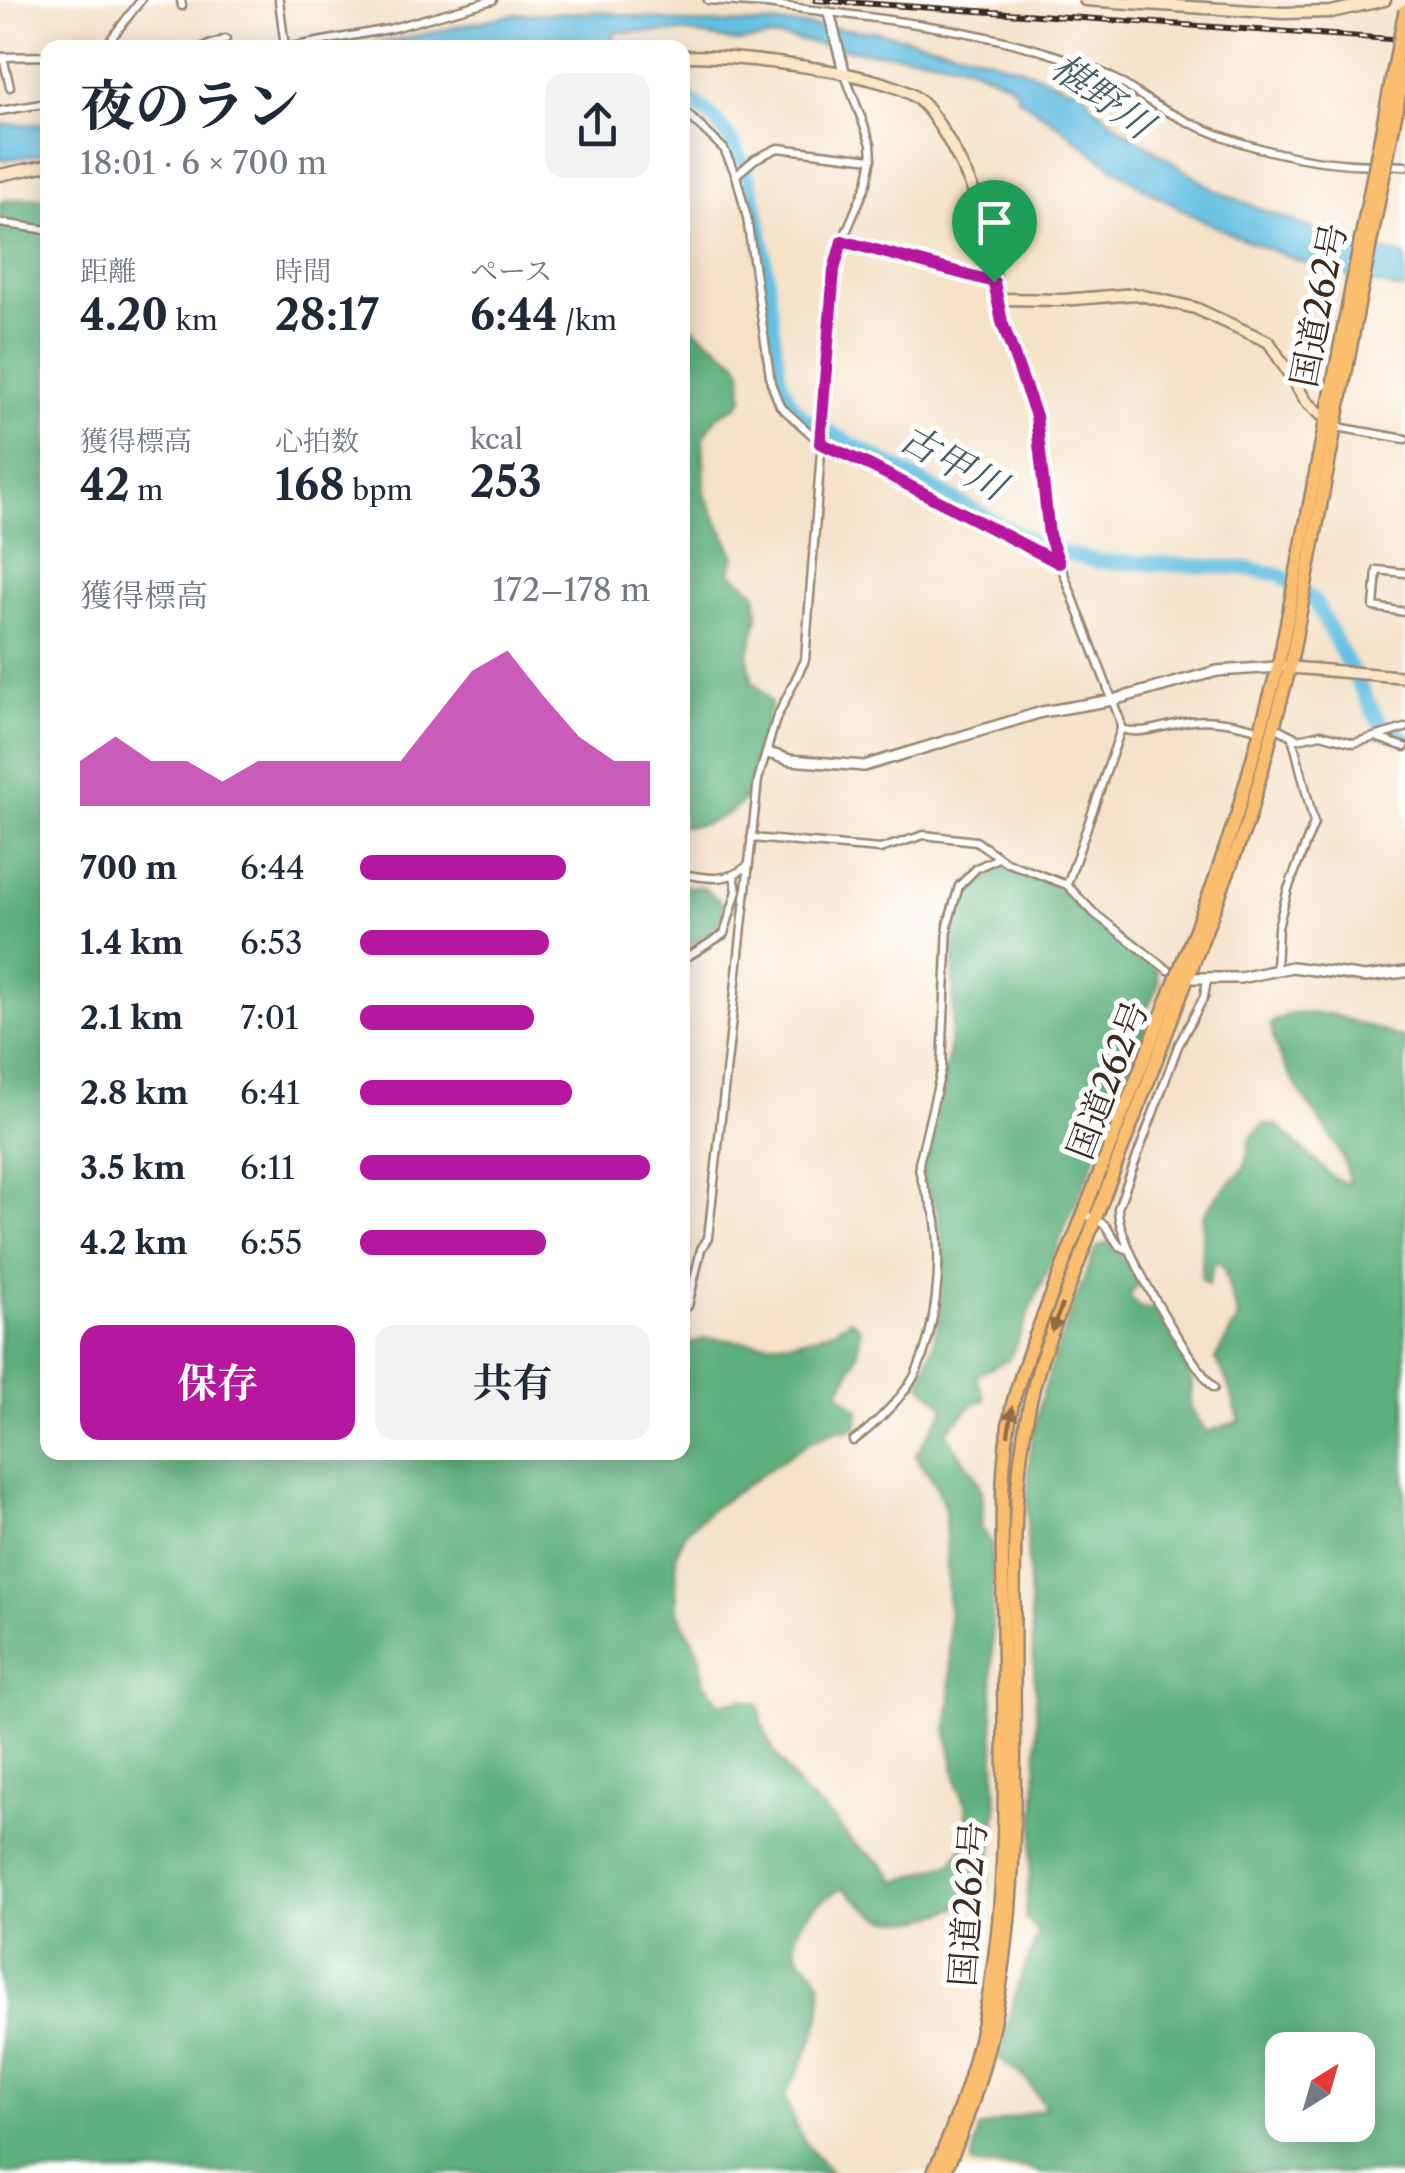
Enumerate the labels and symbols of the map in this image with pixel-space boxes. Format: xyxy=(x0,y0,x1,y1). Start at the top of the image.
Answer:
water label: 椹野川 xyxy=(1042,43,1165,150)
pin xyxy=(952,180,1037,283)
street label: 国道262号 xyxy=(1282,219,1355,390)
water label: 古甲川 xyxy=(892,413,1018,512)
street label: 国道262号 xyxy=(1058,995,1157,1165)
one-way arrow xyxy=(1049,1304,1064,1334)
one-way arrow xyxy=(1003,1405,1019,1437)
street label: 国道262号 xyxy=(940,1820,995,1988)
north arrow xyxy=(1265,2032,1375,2142)

